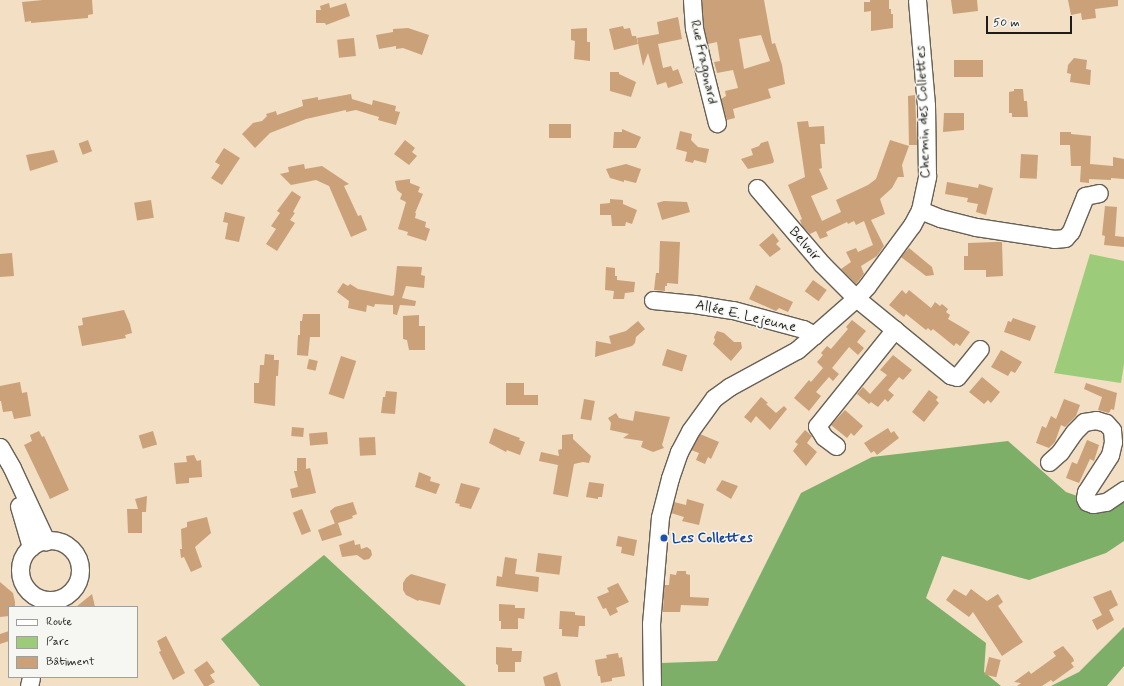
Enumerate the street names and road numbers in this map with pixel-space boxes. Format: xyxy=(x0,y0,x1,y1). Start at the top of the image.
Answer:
street label: Rue Fragonard xyxy=(687,18,721,106)
street label: Chemin des Collettes xyxy=(912,45,934,179)
street label: Belvoir xyxy=(785,223,825,265)
street label: Allée E. Lejeune xyxy=(695,296,797,336)

